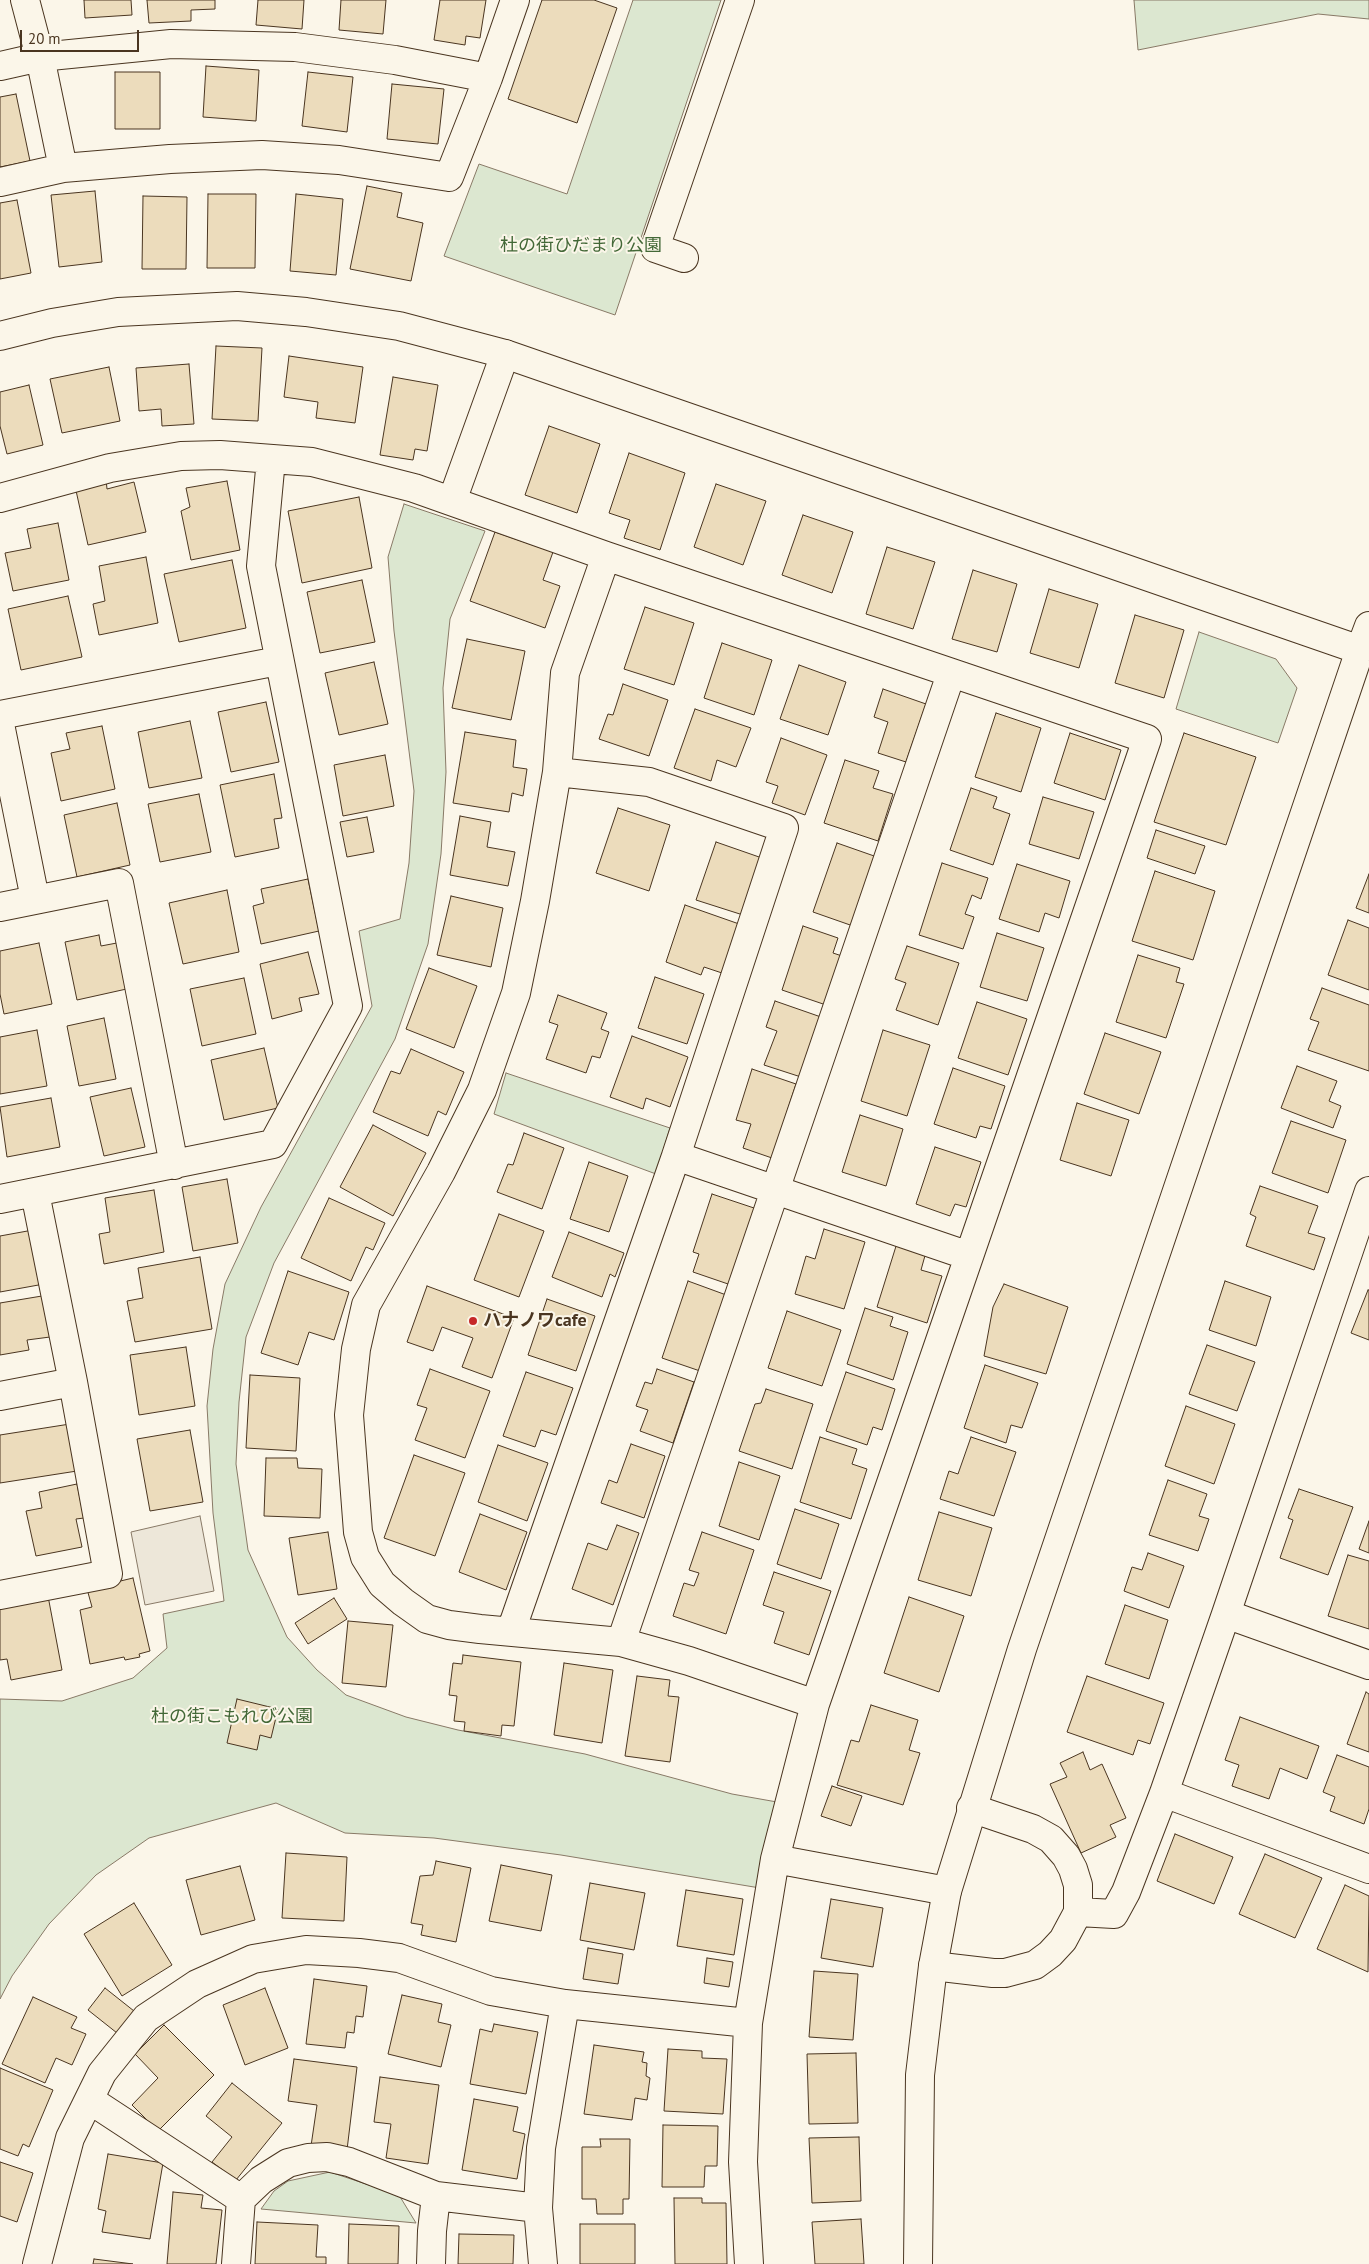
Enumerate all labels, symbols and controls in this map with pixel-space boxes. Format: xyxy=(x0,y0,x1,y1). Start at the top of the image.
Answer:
scale bar xyxy=(22,20,141,52)
text: 20 m xyxy=(28,29,61,48)
park label: 杜の街ひだまり公園 xyxy=(500,235,662,257)
place label: ハナノワcafe xyxy=(483,1310,587,1332)
marker: ハナノワcafe xyxy=(467,1315,479,1327)
park label: 杜の街こもれび公園 xyxy=(151,1706,313,1728)

